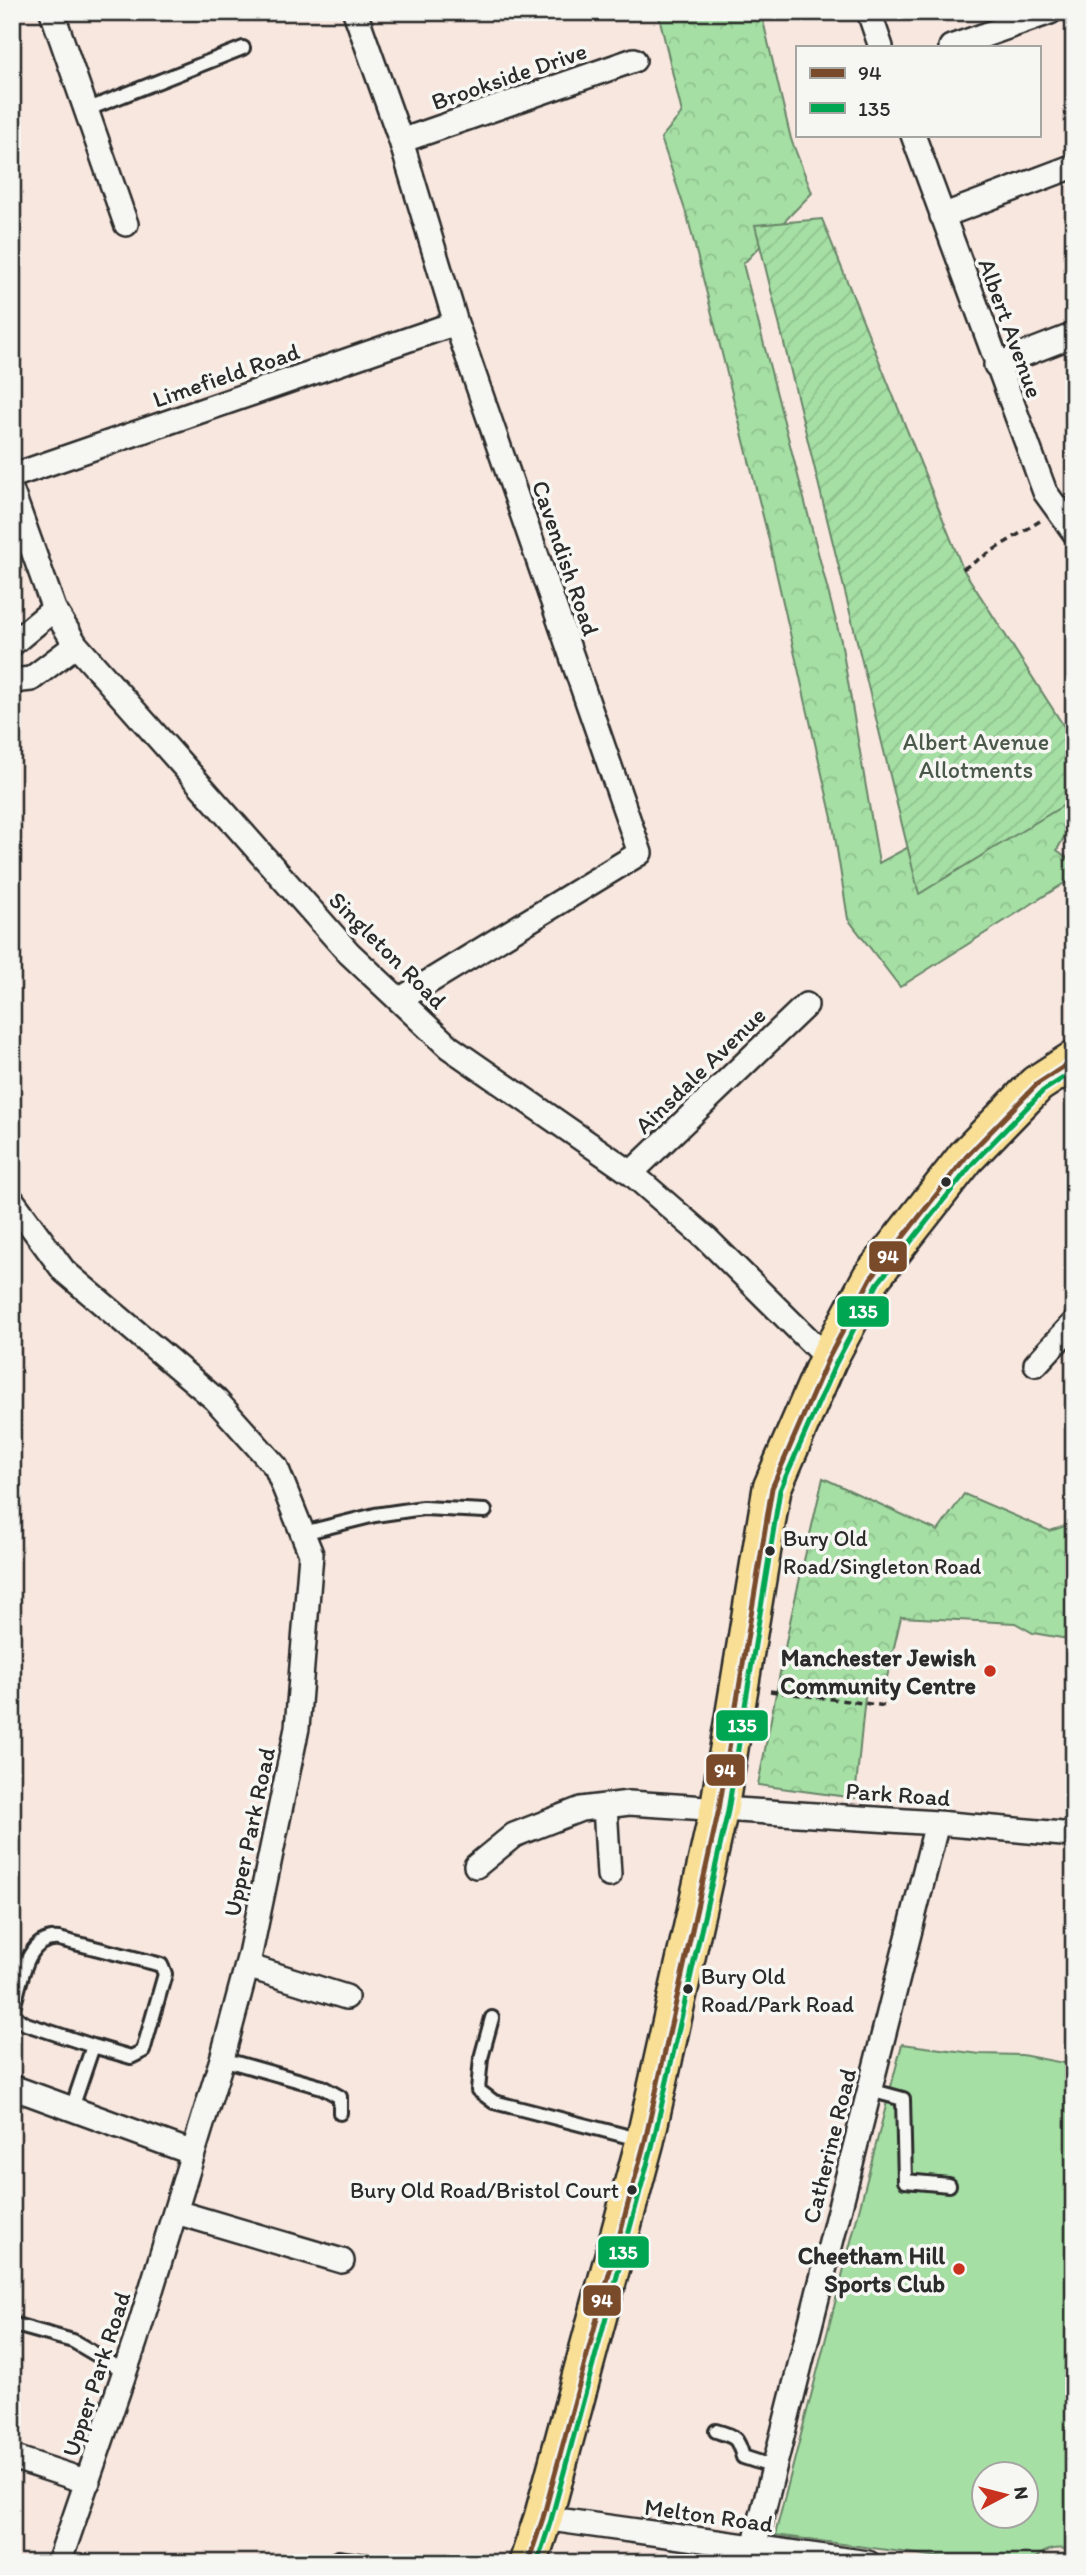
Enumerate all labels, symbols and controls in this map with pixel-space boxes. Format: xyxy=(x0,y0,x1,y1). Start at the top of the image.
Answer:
street label: Brookside Drive xyxy=(428,36,590,116)
legend xyxy=(796,46,1040,136)
text: 94 xyxy=(858,60,882,85)
text: 135 xyxy=(858,96,890,121)
street label: Albert Avenue xyxy=(972,254,1050,402)
street label: Limefield Road xyxy=(149,336,303,414)
street label: Cavendish Road xyxy=(526,477,606,639)
park label: Albert Avenue Allotments xyxy=(903,727,1049,784)
street label: Singleton Road xyxy=(323,885,453,1015)
street label: Ainsdale Avenue xyxy=(629,1000,771,1140)
unlabelled marker xyxy=(939,1175,953,1189)
line badge: 94 xyxy=(868,1240,908,1273)
text: 94 xyxy=(877,1245,899,1268)
line badge: 135 xyxy=(836,1295,890,1328)
text: 135 xyxy=(848,1300,878,1323)
place label: Bury Old Road/Singleton Road xyxy=(783,1525,981,1580)
marker: Bury Old Road/Singleton Road xyxy=(763,1544,777,1558)
place label: Manchester Jewish Community Centre xyxy=(780,1643,976,1701)
marker: Manchester Jewish Community Centre xyxy=(982,1663,998,1679)
line badge: 135 xyxy=(715,1709,769,1742)
text: 135 xyxy=(727,1714,757,1737)
street label: Upper Park Road xyxy=(217,1745,281,1919)
line badge: 94 xyxy=(705,1753,746,1787)
text: 94 xyxy=(714,1759,736,1782)
street label: Park Road xyxy=(845,1776,951,1812)
place label: Bury Old Road/Park Road xyxy=(701,1963,854,2018)
marker: Bury Old Road/Park Road xyxy=(681,1982,695,1996)
street label: Catherine Road xyxy=(796,2065,862,2226)
place label: Bury Old Road/Bristol Court xyxy=(350,2177,619,2204)
marker: Bury Old Road/Bristol Court xyxy=(625,2183,639,2197)
line badge: 135 xyxy=(597,2235,650,2269)
text: 135 xyxy=(608,2241,638,2264)
place label: Cheetham Hill Sports Club xyxy=(798,2241,945,2299)
marker: Cheetham Hill Sports Club xyxy=(951,2261,967,2277)
line badge: 94 xyxy=(582,2284,622,2317)
street label: Upper Park Road xyxy=(56,2288,136,2460)
text: 94 xyxy=(591,2289,613,2312)
north arrow xyxy=(970,2460,1040,2530)
text: N xyxy=(1009,2485,1034,2501)
street label: Melton Road xyxy=(643,2492,775,2538)

